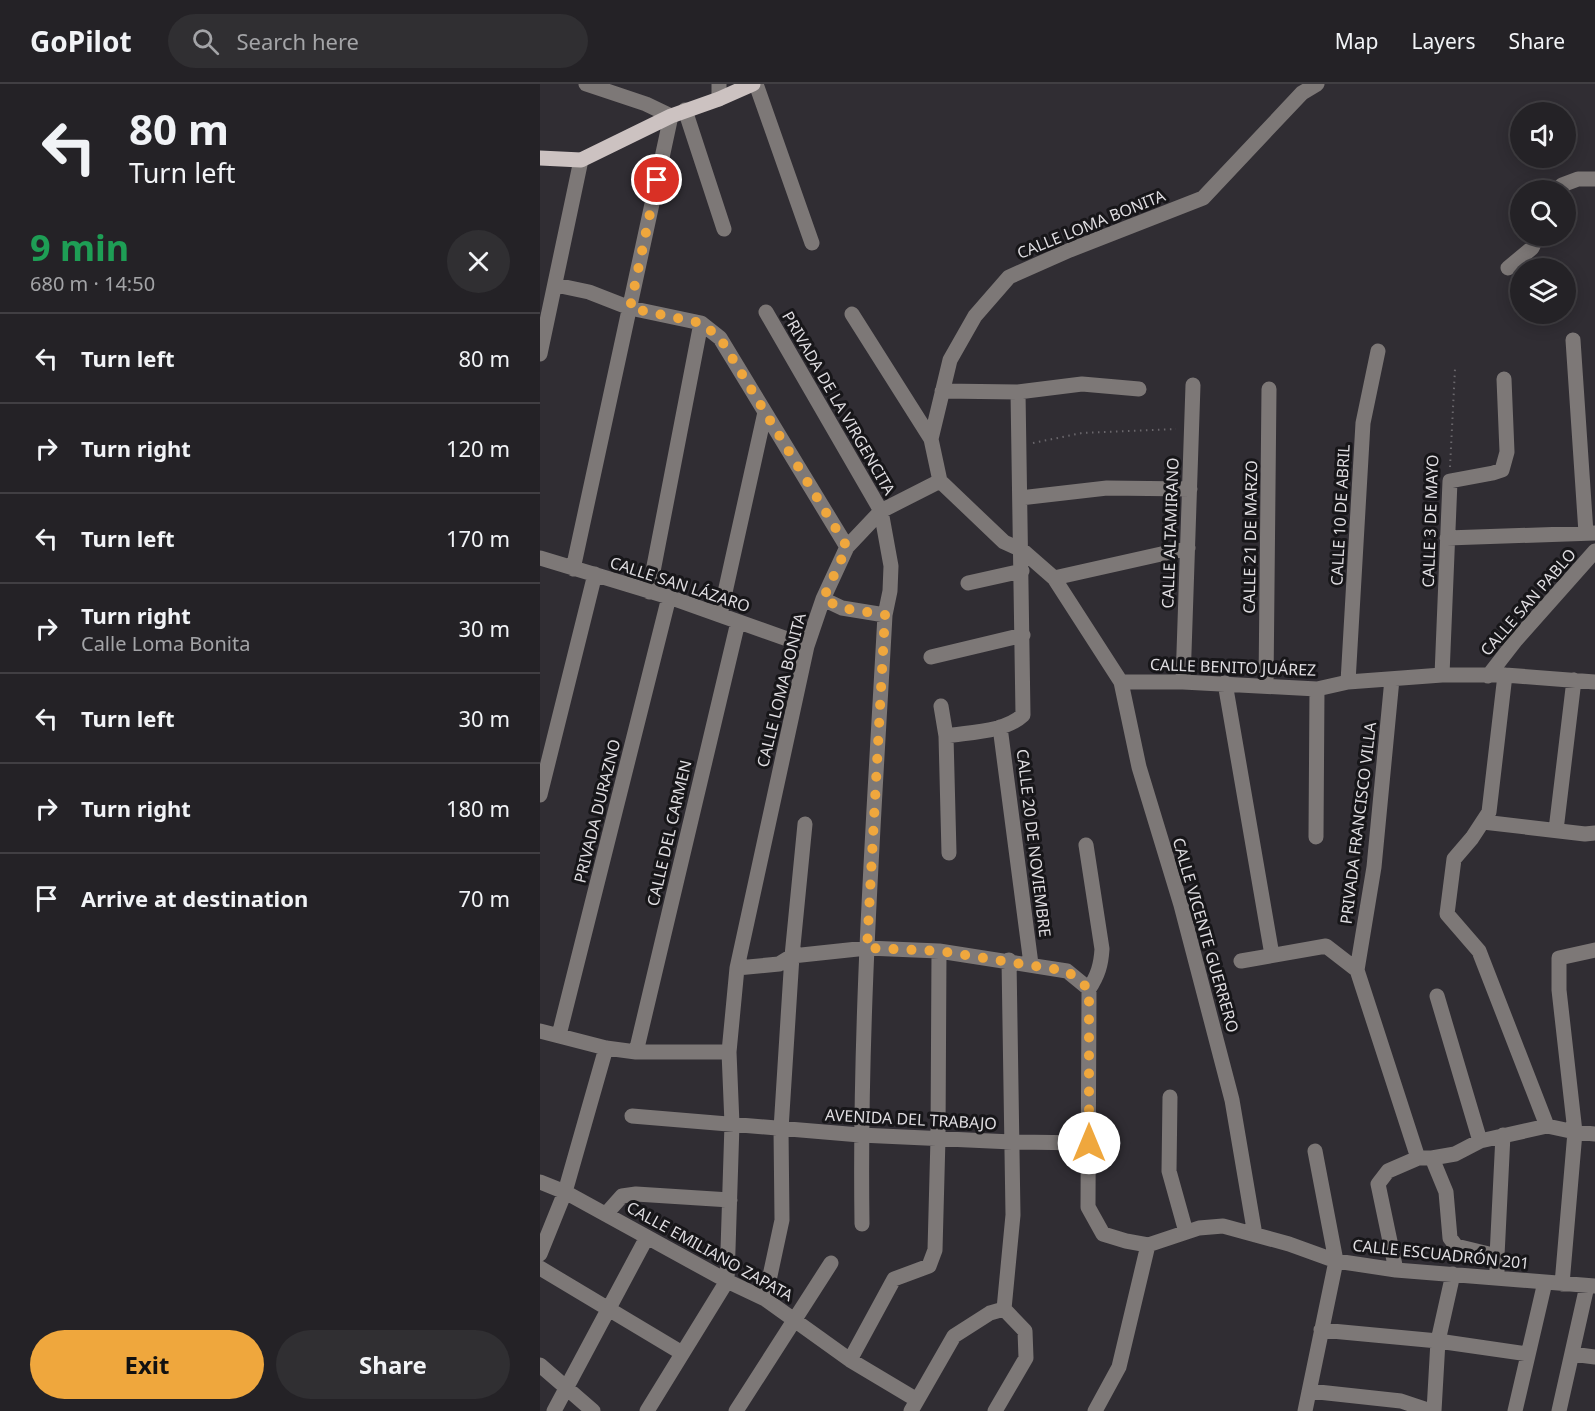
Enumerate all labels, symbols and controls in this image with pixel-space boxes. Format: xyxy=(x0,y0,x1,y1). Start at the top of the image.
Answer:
search box xyxy=(168,14,588,68)
text: GoPilot xyxy=(30,22,132,60)
icon: search xyxy=(189,25,222,58)
text: Search here xyxy=(237,26,359,56)
text: Map xyxy=(1335,27,1379,55)
text: Layers xyxy=(1412,27,1476,55)
text: Share xyxy=(1509,27,1565,55)
text: 80 m xyxy=(129,100,229,157)
map controls xyxy=(1510,102,1576,324)
button: sound xyxy=(1510,102,1576,168)
icon: left xyxy=(30,108,108,186)
text: Turn left xyxy=(129,154,235,191)
pin xyxy=(631,154,682,205)
icon: arrive xyxy=(640,163,673,196)
button: search xyxy=(1510,180,1576,246)
street label: CALLE LOMA BONITA xyxy=(1014,184,1169,264)
text: 9 min xyxy=(30,223,129,272)
button: close xyxy=(447,230,510,293)
button: layers xyxy=(1510,258,1576,324)
text: 680 m · 14:50 xyxy=(30,270,155,297)
street label: PRIVADA DE LA VIRGENCITA xyxy=(777,307,901,500)
icon: left xyxy=(30,342,63,375)
text: Turn left xyxy=(81,343,175,373)
text: 80 m xyxy=(459,343,510,373)
icon: right xyxy=(30,432,63,465)
text: Turn right xyxy=(81,433,191,463)
text: 120 m xyxy=(446,433,510,463)
street label: CALLE 10 DE ABRIL xyxy=(1325,444,1355,586)
street label: CALLE 3 DE MAYO xyxy=(1417,454,1443,588)
street label: CALLE ALTAMIRANO xyxy=(1156,457,1184,609)
street label: CALLE 21 DE MARZO xyxy=(1238,460,1262,614)
icon: left xyxy=(30,522,63,555)
text: Turn left xyxy=(81,523,175,553)
text: 170 m xyxy=(446,523,510,553)
street label: CALLE SAN PABLO xyxy=(1475,544,1581,660)
street label: CALLE SAN LÁZARO xyxy=(607,551,753,617)
text: Turn right xyxy=(81,600,191,630)
street label: CALLE LOMA BONITA xyxy=(751,610,811,769)
icon: right xyxy=(30,612,63,645)
text: 30 m xyxy=(459,613,510,643)
text: Calle Loma Bonita xyxy=(81,630,250,657)
street label: CALLE BENITO JUÁREZ xyxy=(1149,653,1317,681)
icon: left xyxy=(30,702,63,735)
text: Turn left xyxy=(81,703,175,733)
text: 30 m xyxy=(459,703,510,733)
street label: PRIVADA FRANCISCO VILLA xyxy=(1335,720,1381,925)
street label: PRIVADA DURAZNO xyxy=(569,737,625,885)
street label: CALLE 20 DE NOVIEMBRE xyxy=(1012,748,1056,938)
street label: CALLE DEL CARMEN xyxy=(642,758,696,908)
icon: right xyxy=(30,792,63,825)
text: Turn right xyxy=(81,793,191,823)
text: 180 m xyxy=(446,793,510,823)
street label: CALLE VICENTE GUERRERO xyxy=(1168,835,1244,1035)
icon: arrive xyxy=(30,882,63,915)
text: Arrive at destination xyxy=(81,883,308,913)
text: 70 m xyxy=(459,883,510,913)
street label: AVENIDA DEL TRABAJO xyxy=(825,1104,997,1134)
position arrow xyxy=(1057,1111,1121,1175)
street label: CALLE EMILIANO ZAPATA xyxy=(623,1196,798,1306)
street label: CALLE ESCUADRÓN 201 xyxy=(1352,1234,1530,1274)
button: Exit xyxy=(30,1330,264,1399)
button: Share xyxy=(276,1330,510,1399)

